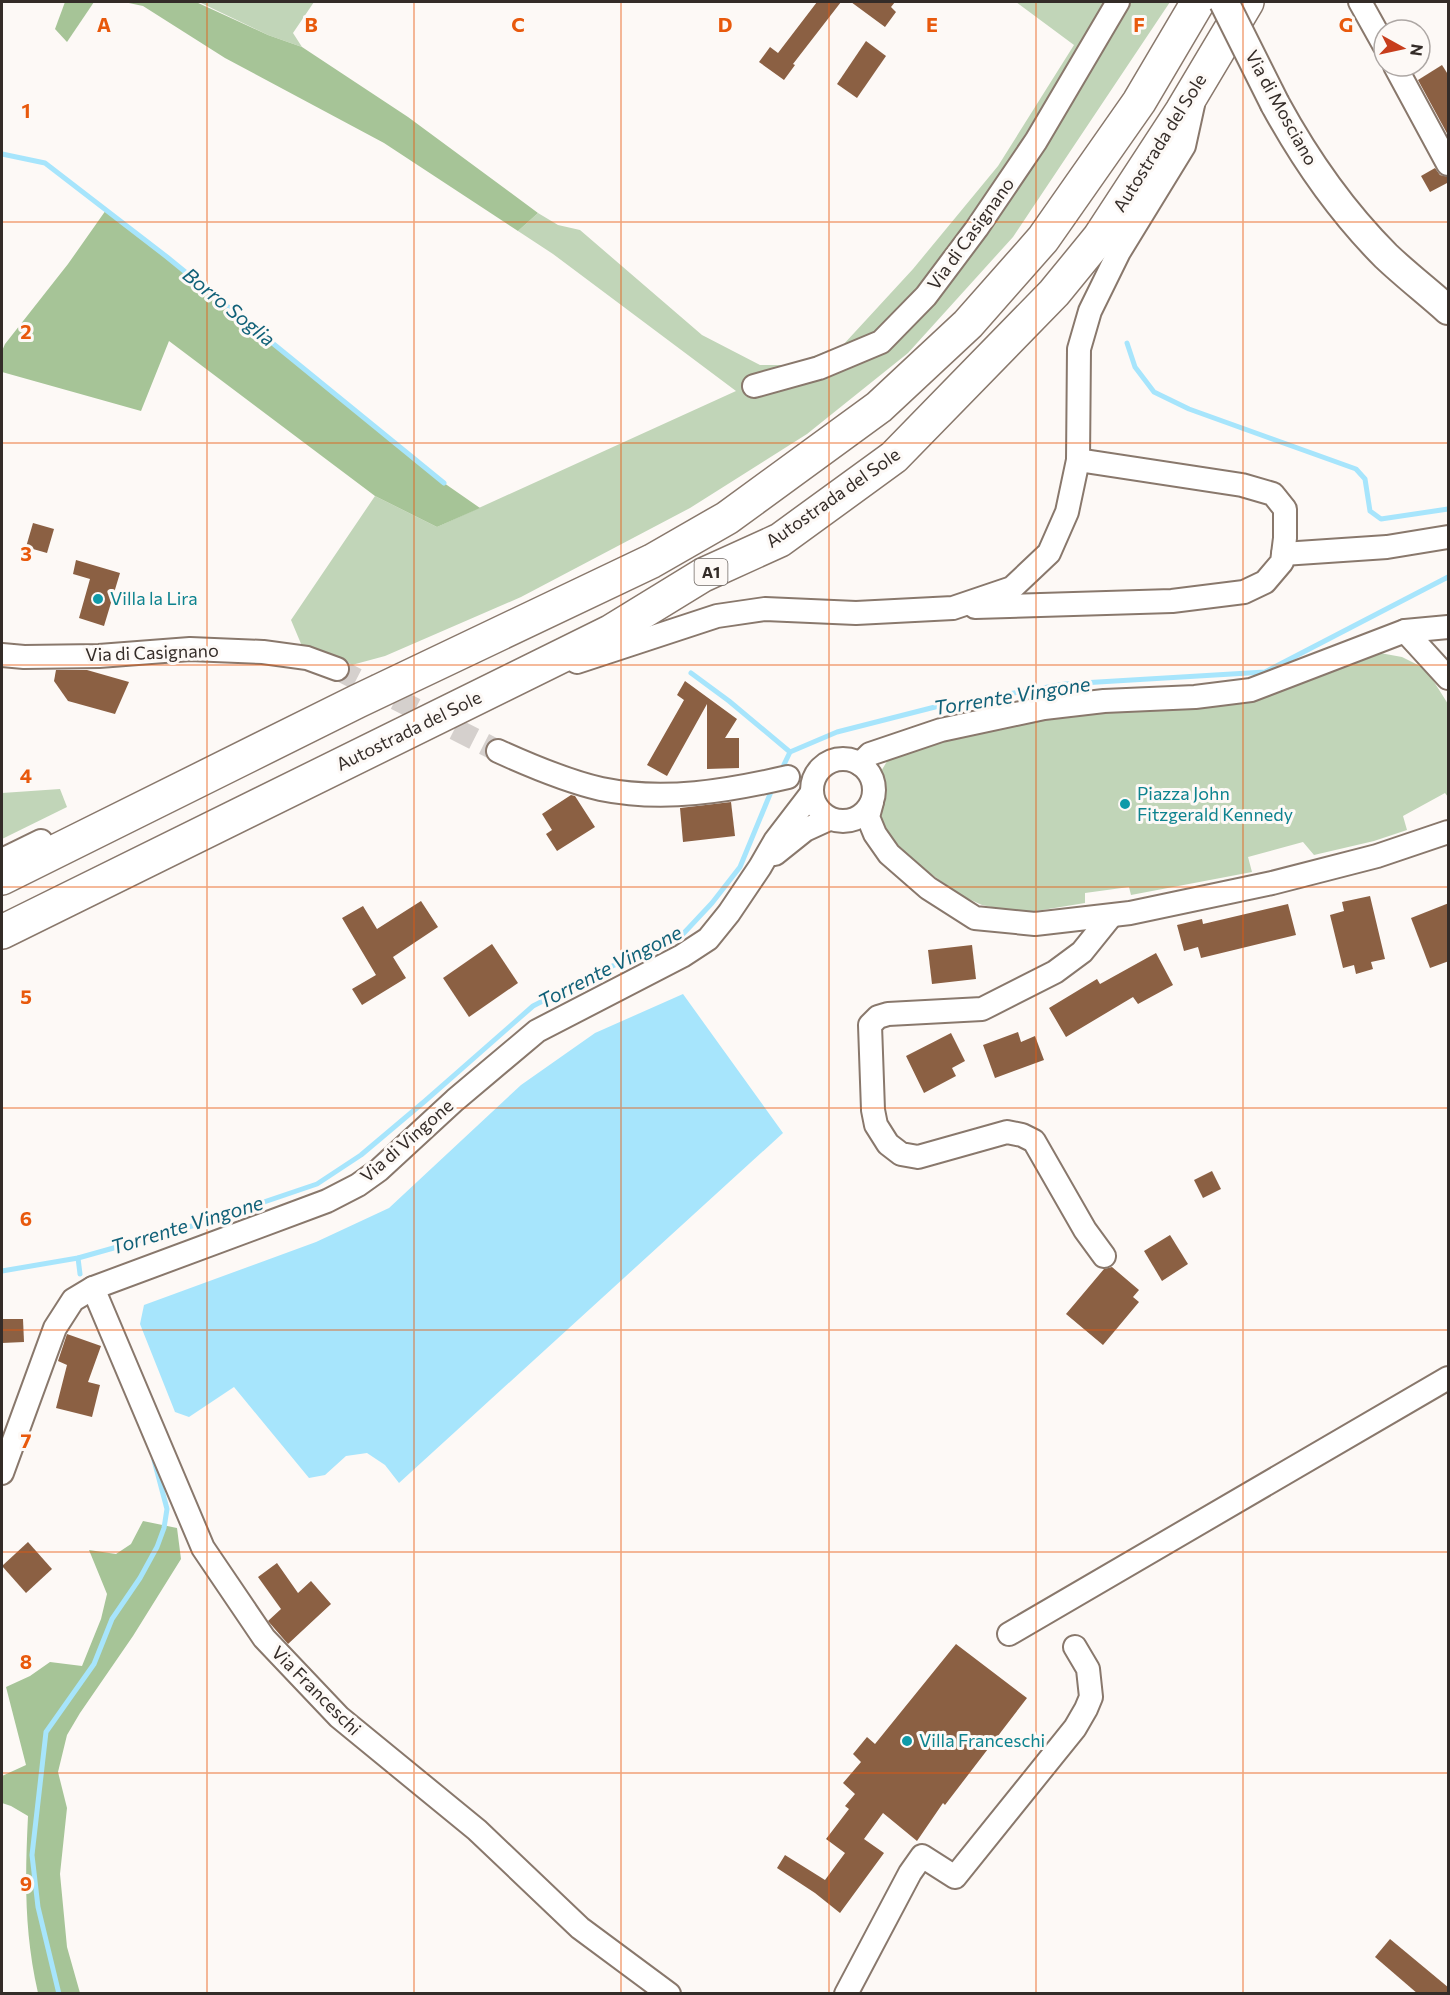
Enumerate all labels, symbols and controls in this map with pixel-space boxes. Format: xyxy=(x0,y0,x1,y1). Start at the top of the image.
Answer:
text: A xyxy=(97,12,111,36)
text: B xyxy=(304,12,318,36)
text: C xyxy=(511,12,525,36)
text: D xyxy=(718,12,732,36)
text: E xyxy=(926,12,938,36)
text: F xyxy=(1133,12,1145,36)
text: G xyxy=(1339,12,1353,36)
north arrow xyxy=(1372,18,1432,78)
text: N xyxy=(1407,43,1428,57)
street label: Via di Mosciano xyxy=(1241,46,1323,169)
street label: Autostrada del Sole xyxy=(1108,69,1211,216)
text: 1 xyxy=(21,98,31,122)
street label: Via di Casignano xyxy=(922,173,1018,294)
water label: Borro Soglia xyxy=(179,262,280,351)
text: 2 xyxy=(20,319,32,343)
street label: Autostrada del Sole xyxy=(761,443,904,552)
text: 3 xyxy=(20,541,32,565)
road number: A1 xyxy=(694,559,728,585)
place label: Villa la Lira xyxy=(110,587,198,609)
marker: Villa la Lira xyxy=(91,592,105,606)
street label: Via di Casignano xyxy=(85,639,219,665)
water label: Torrente Vingone xyxy=(932,671,1092,719)
street label: Autostrada del Sole xyxy=(332,685,485,775)
text: 4 xyxy=(20,763,32,787)
place label: Piazza John Fitzgerald Kennedy xyxy=(1137,782,1293,825)
marker: Piazza John Fitzgerald Kennedy xyxy=(1118,797,1132,811)
water label: Torrente Vingone xyxy=(534,919,686,1013)
text: 5 xyxy=(20,984,32,1008)
street label: Via di Vingone xyxy=(355,1094,457,1187)
water label: Torrente Vingone xyxy=(108,1189,266,1259)
text: 6 xyxy=(20,1206,32,1230)
text: 7 xyxy=(21,1428,32,1452)
street label: Via Franceschi xyxy=(268,1641,366,1739)
text: 8 xyxy=(20,1649,32,1673)
place label: Villa Franceschi xyxy=(919,1729,1045,1751)
marker: Villa Franceschi xyxy=(900,1734,914,1748)
text: 9 xyxy=(20,1871,32,1895)

